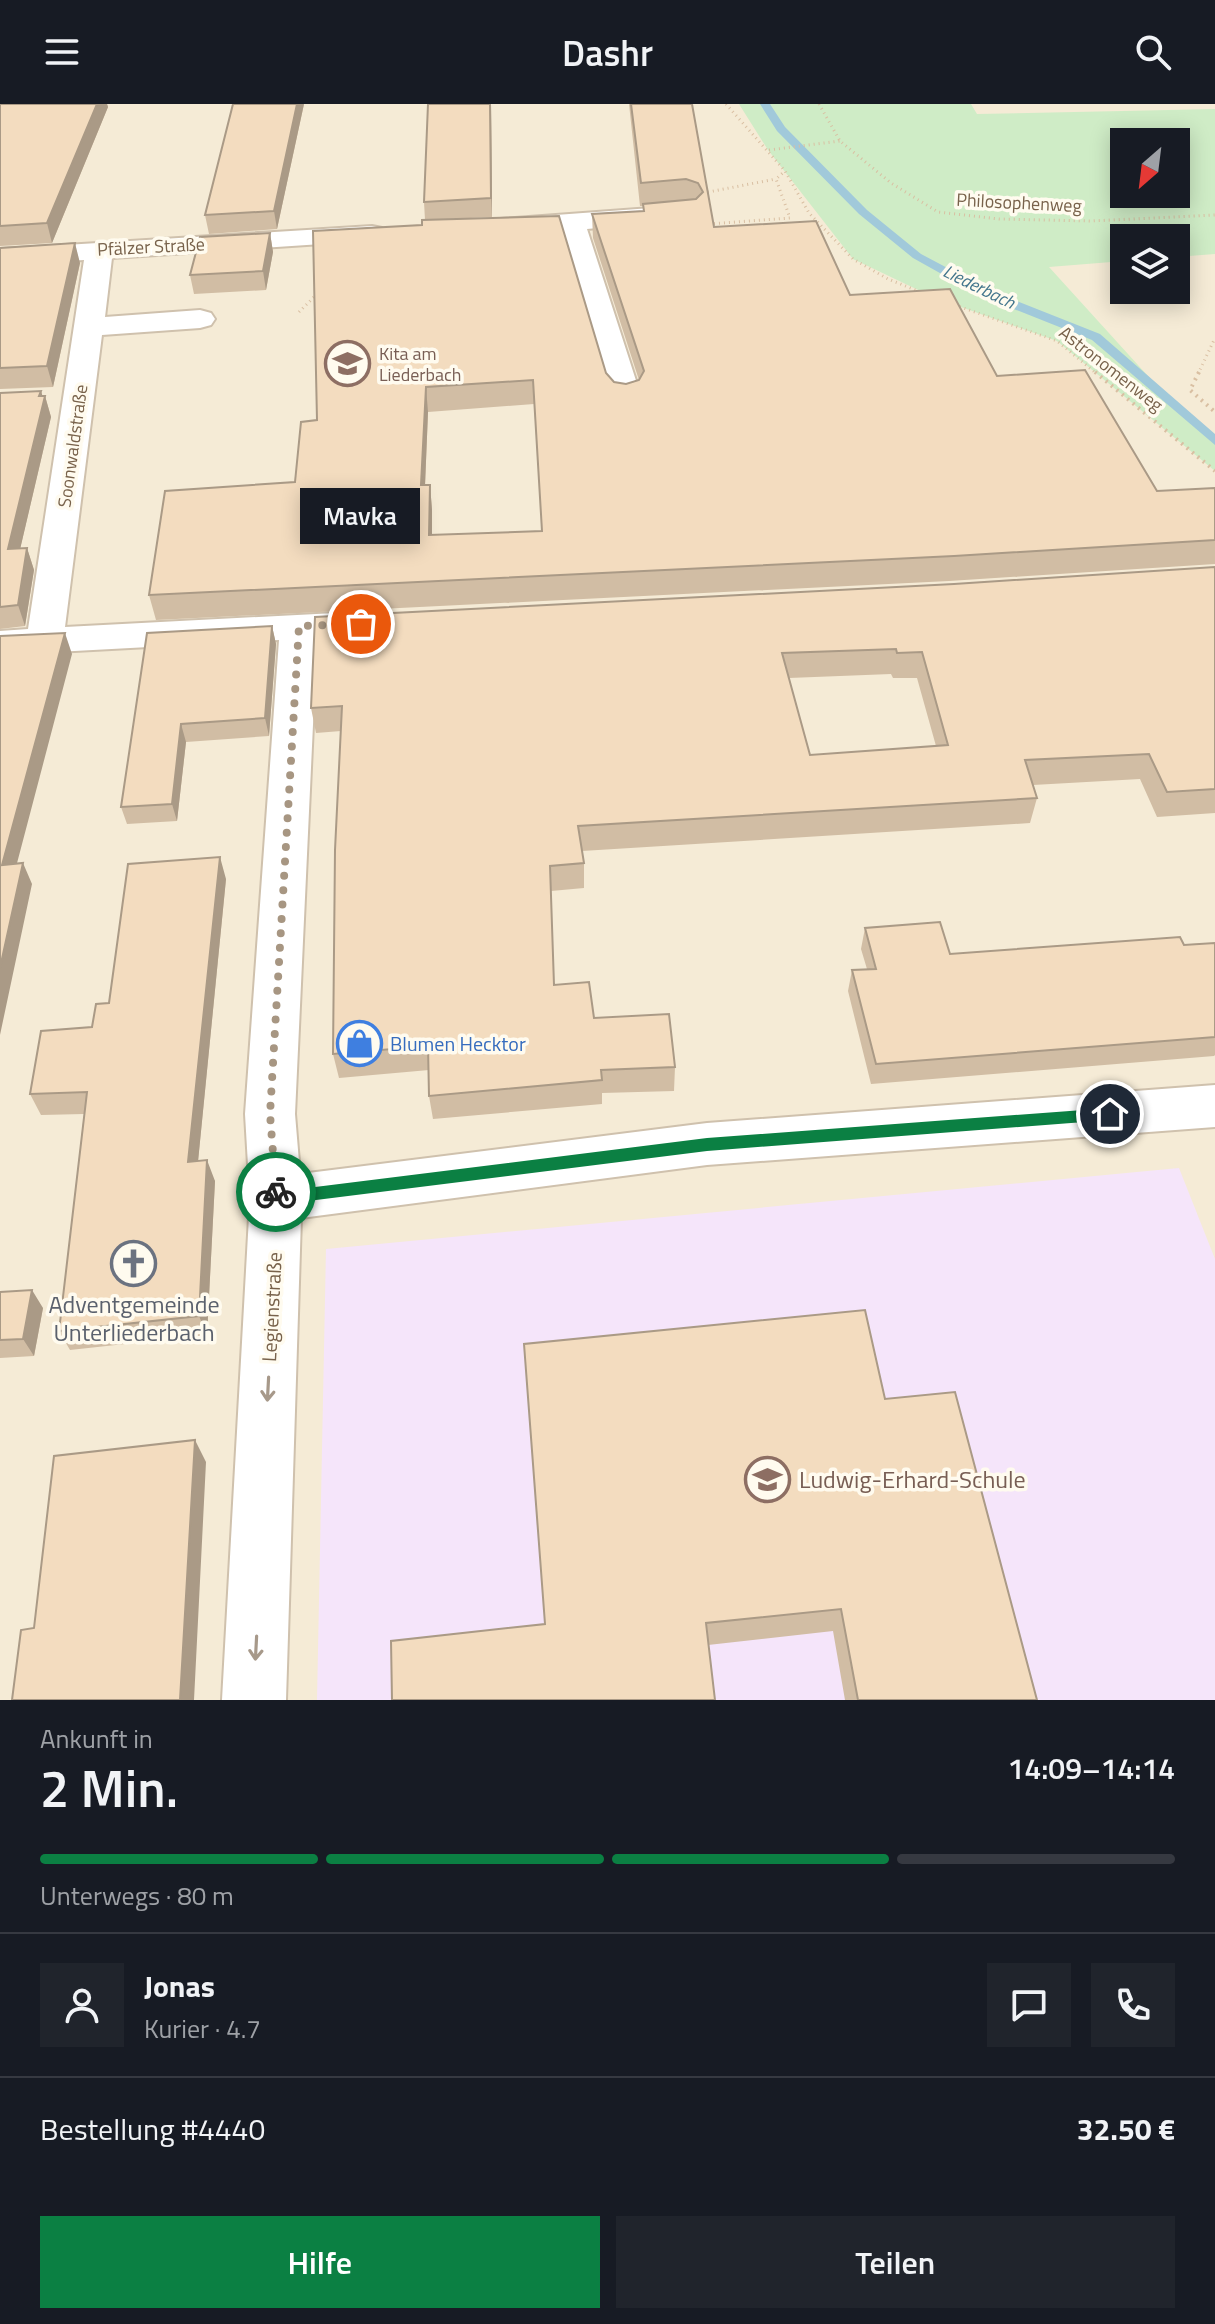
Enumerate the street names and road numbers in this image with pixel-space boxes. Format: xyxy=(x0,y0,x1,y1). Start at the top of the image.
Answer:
street label: Philosophenweg xyxy=(956,186,1082,219)
street label: Pfälzer Straße xyxy=(96,230,206,263)
street label: Astronomenweg xyxy=(1053,319,1169,418)
street label: Soonwaldstraße xyxy=(51,383,95,509)
street label: Legienstraße xyxy=(253,1251,290,1363)

